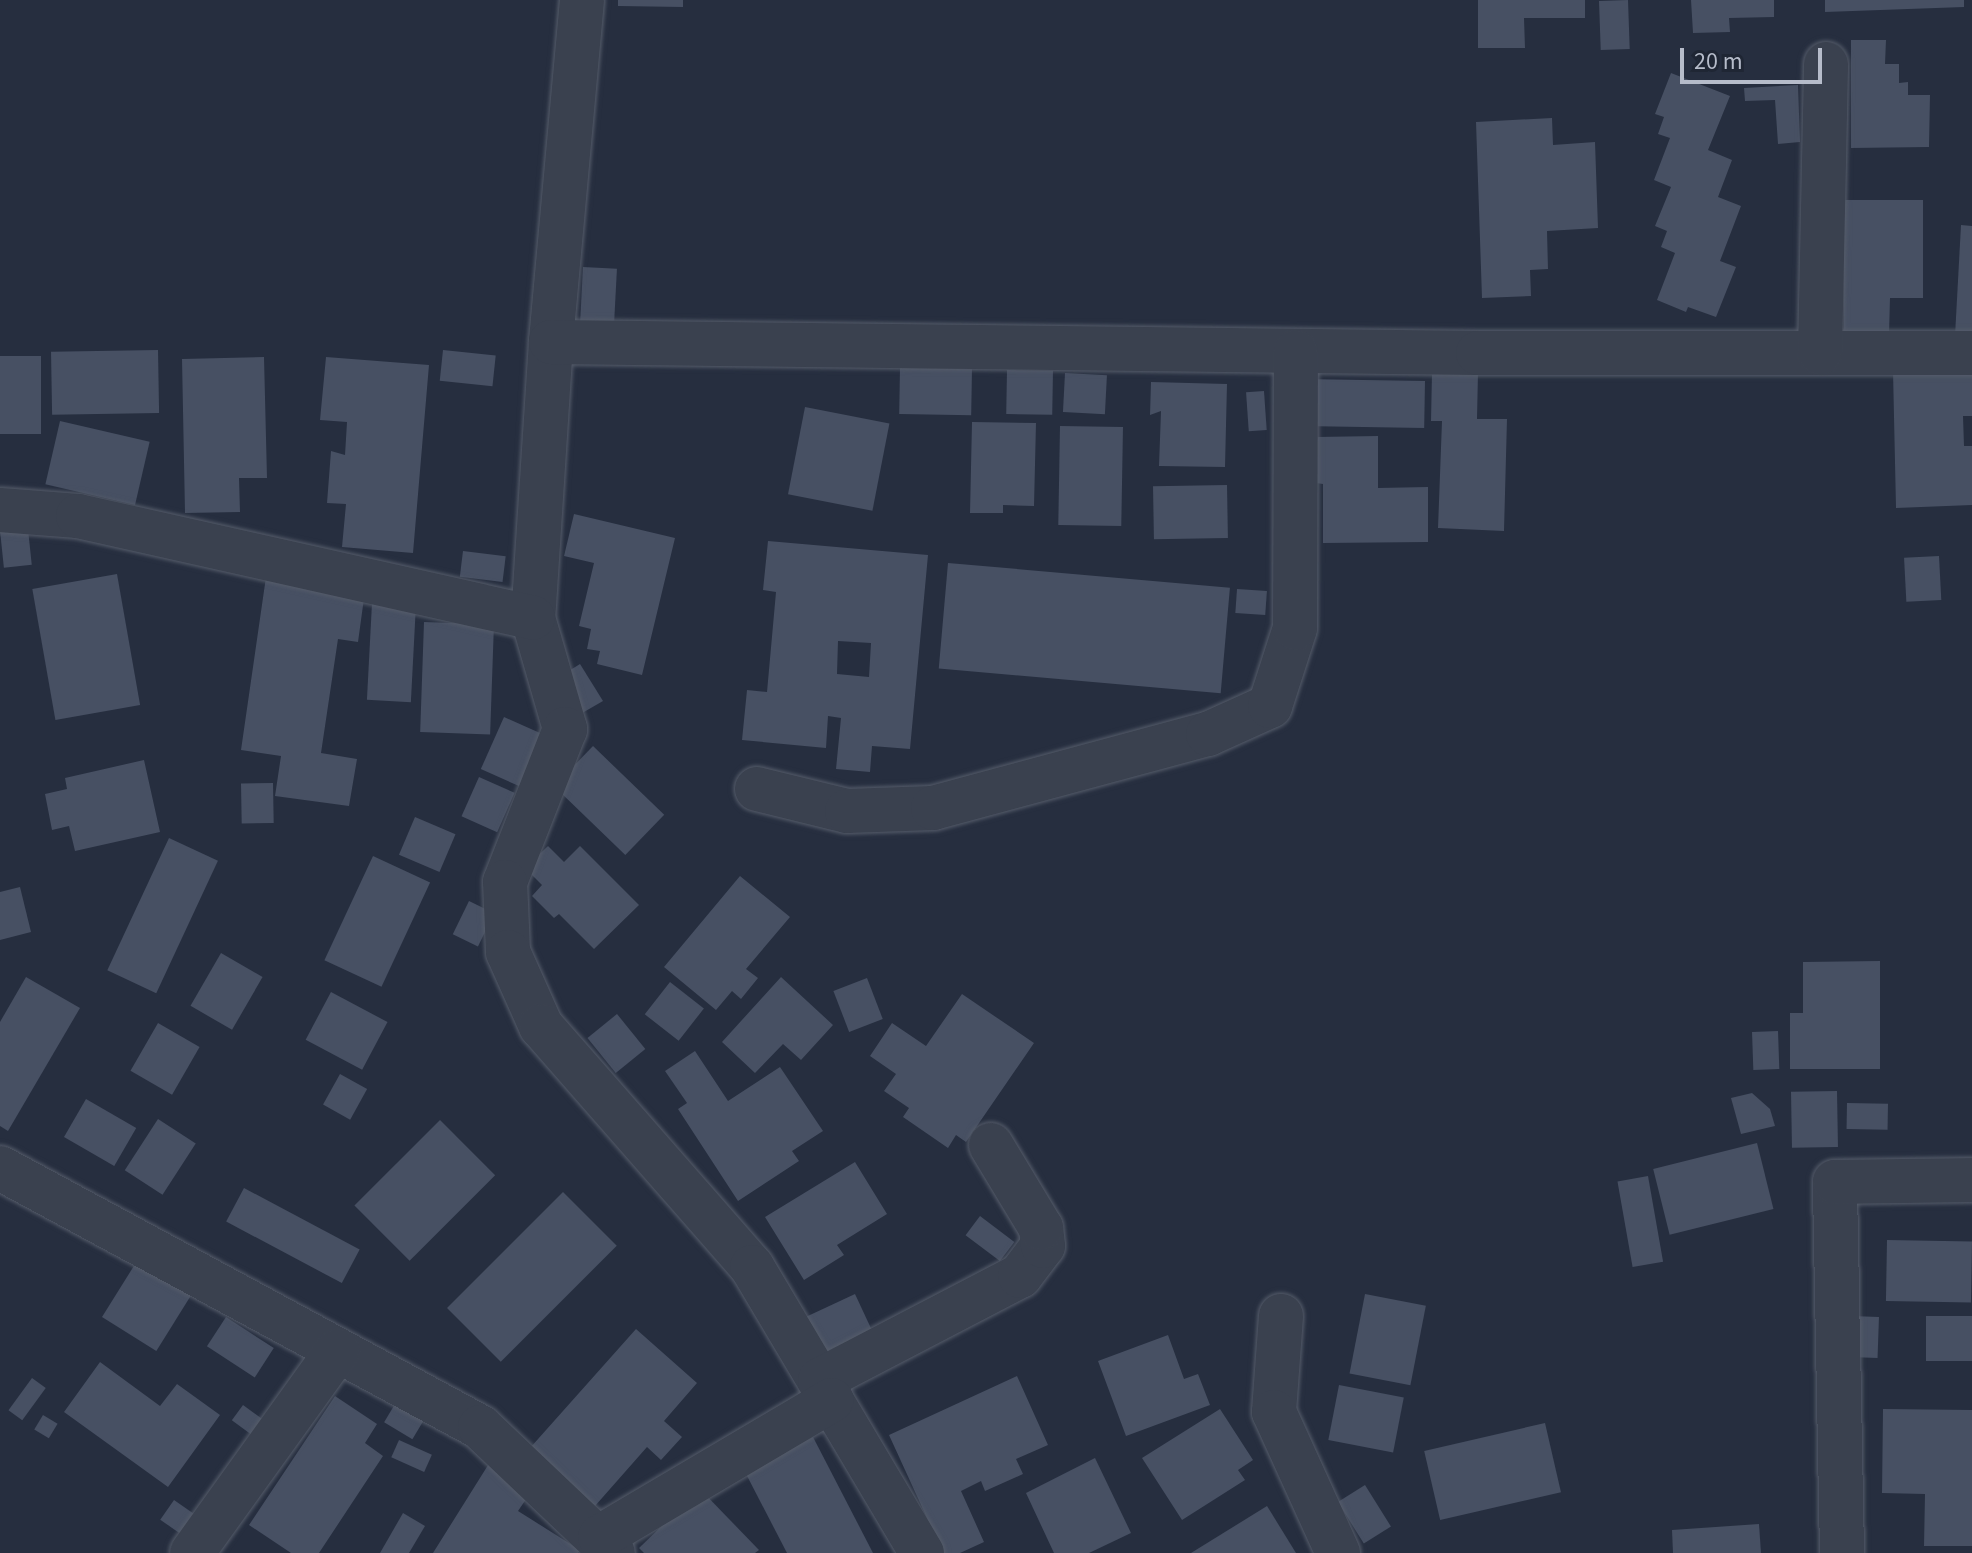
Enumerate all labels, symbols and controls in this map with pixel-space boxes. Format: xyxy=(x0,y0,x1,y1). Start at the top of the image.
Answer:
scale bar xyxy=(1684,32,1826,82)
text: 20 m xyxy=(1694,44,1743,79)

